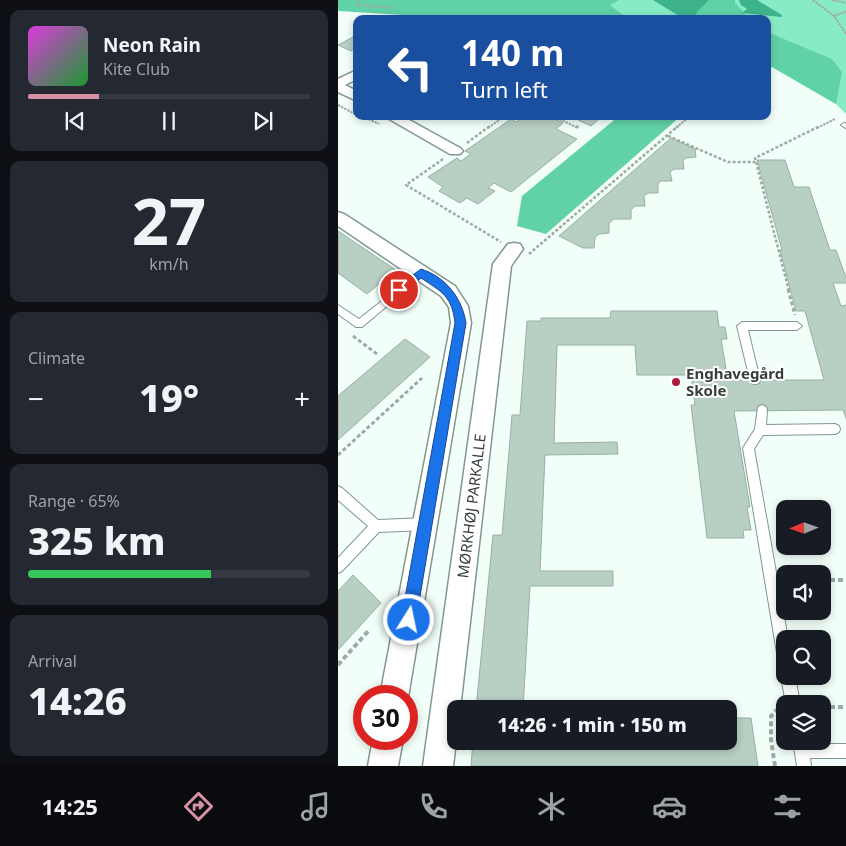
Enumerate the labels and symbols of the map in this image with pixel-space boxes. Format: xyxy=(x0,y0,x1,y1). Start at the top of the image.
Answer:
pin xyxy=(378,269,420,311)
place label: Enghavegård Skole xyxy=(686,363,784,400)
marker: Enghavegård Skole xyxy=(670,376,682,388)
street label: MØRKHØJ PARKALLE xyxy=(452,433,490,579)
north arrow xyxy=(776,500,830,555)
position arrow xyxy=(382,593,434,645)
speed limit sign: 30 xyxy=(353,685,418,750)

